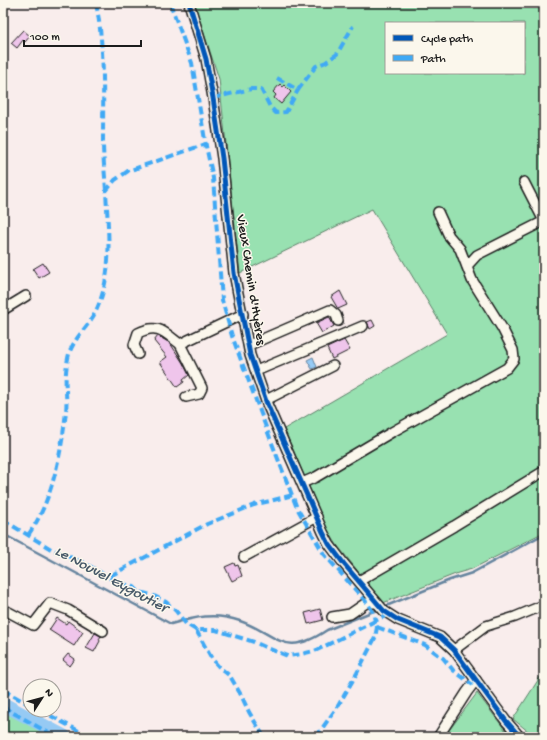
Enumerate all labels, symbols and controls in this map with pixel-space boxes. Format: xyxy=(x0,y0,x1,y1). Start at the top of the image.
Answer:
scale bar xyxy=(24,22,141,48)
legend xyxy=(385,22,525,74)
text: 100 m xyxy=(29,31,60,45)
text: Cycle path xyxy=(421,33,474,47)
text: Path xyxy=(420,53,446,67)
street label: Vieux Chemin d'Hyères xyxy=(231,213,269,347)
water label: Le Nouvel Eygoutier xyxy=(52,543,173,619)
north arrow xyxy=(22,678,62,718)
text: N xyxy=(42,687,55,700)

